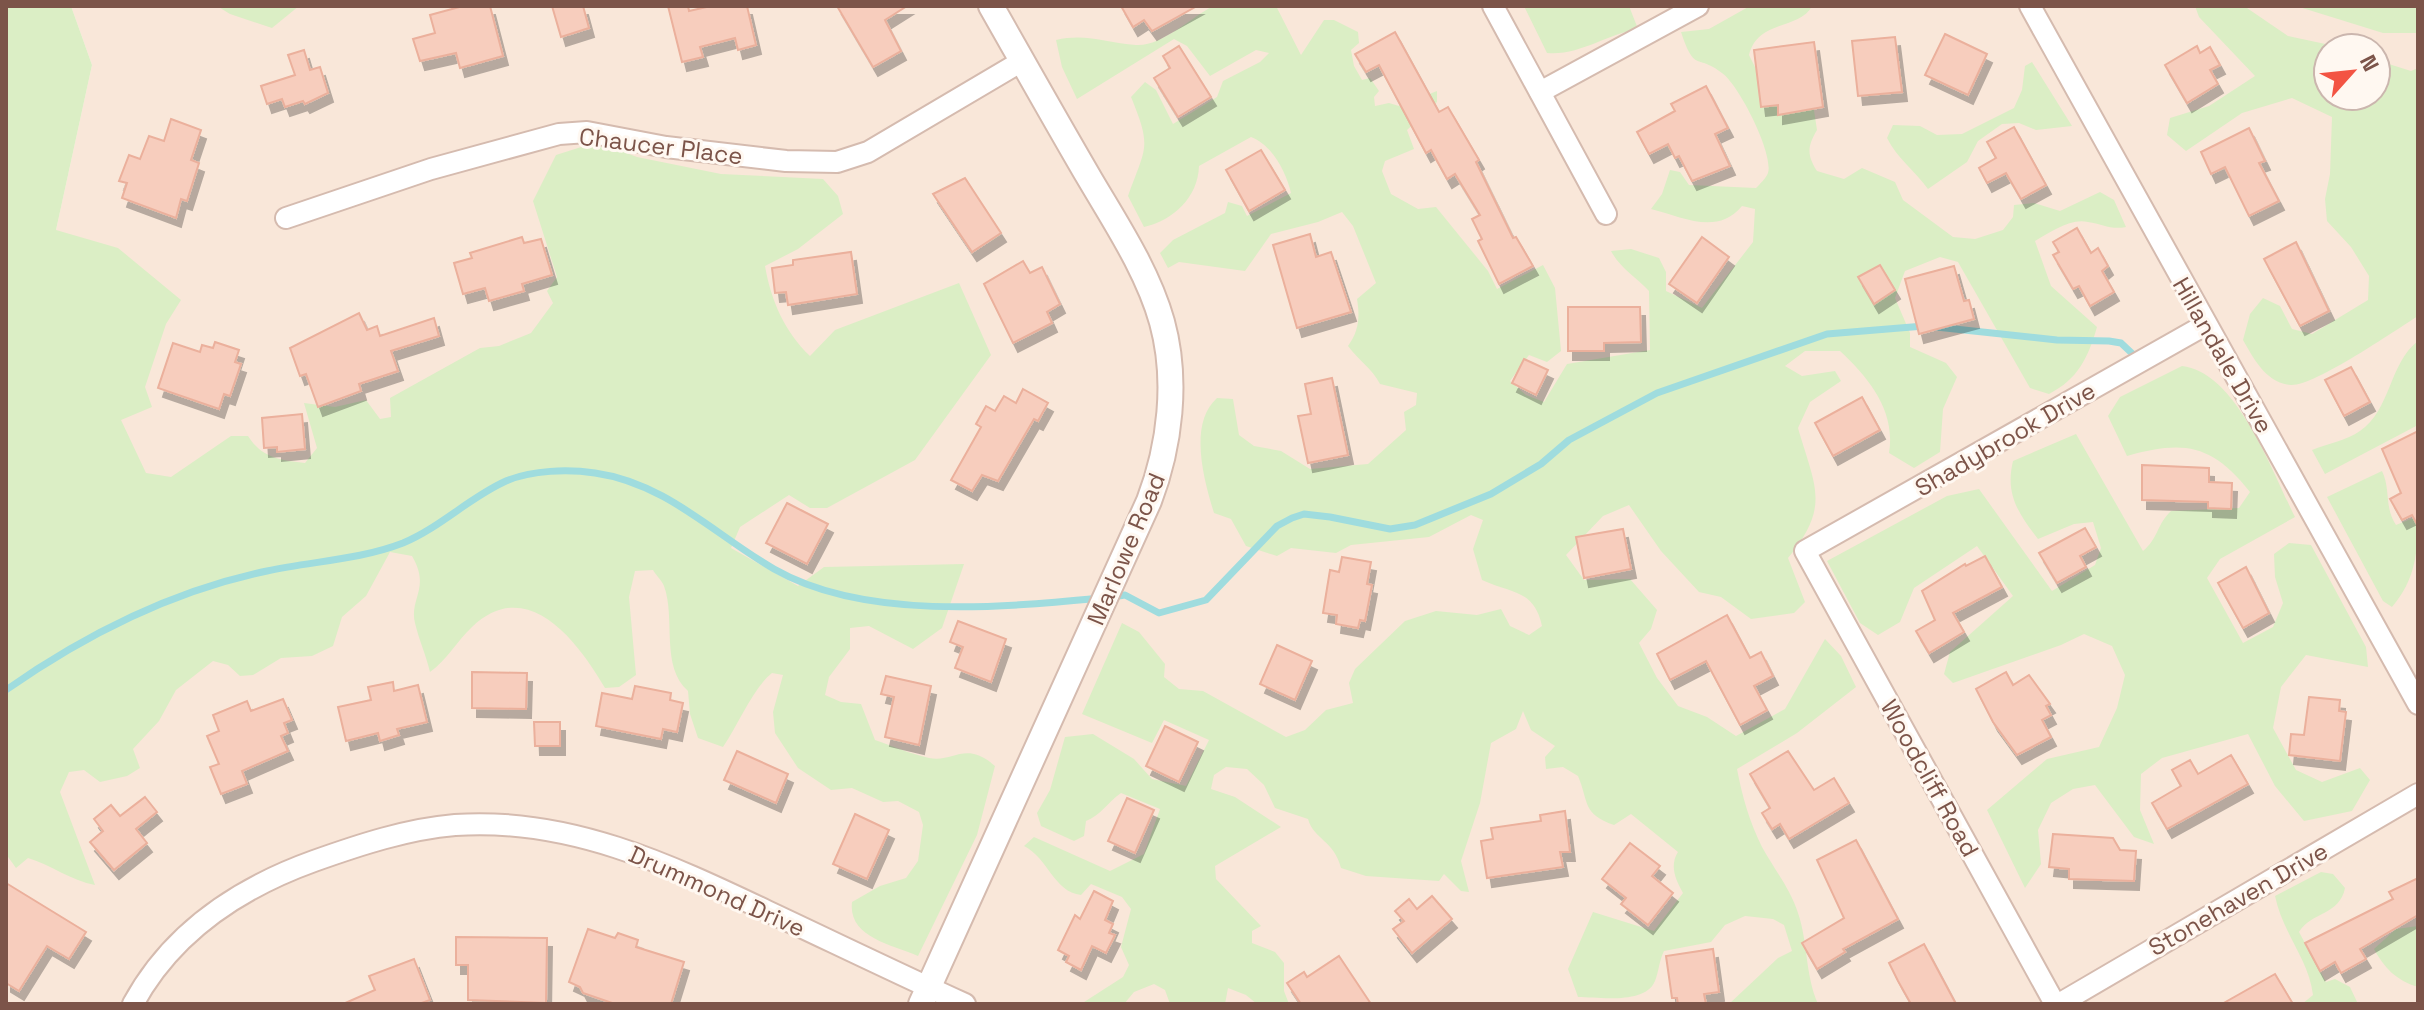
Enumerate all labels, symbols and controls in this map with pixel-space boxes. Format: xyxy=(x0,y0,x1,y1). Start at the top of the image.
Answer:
north arrow xyxy=(2312,32,2392,112)
text: N xyxy=(2354,50,2386,76)
street label: Chaucer Place xyxy=(578,121,744,171)
street label: Hillandale Drive xyxy=(2166,272,2280,438)
street label: Shadybrook Drive xyxy=(1909,375,2101,503)
street label: Marlowe Road xyxy=(1080,468,1172,630)
street label: Woodcliff Road xyxy=(1874,694,1986,862)
street label: Stonehaven Drive xyxy=(2143,835,2333,963)
street label: Drummond Drive xyxy=(624,838,810,944)

